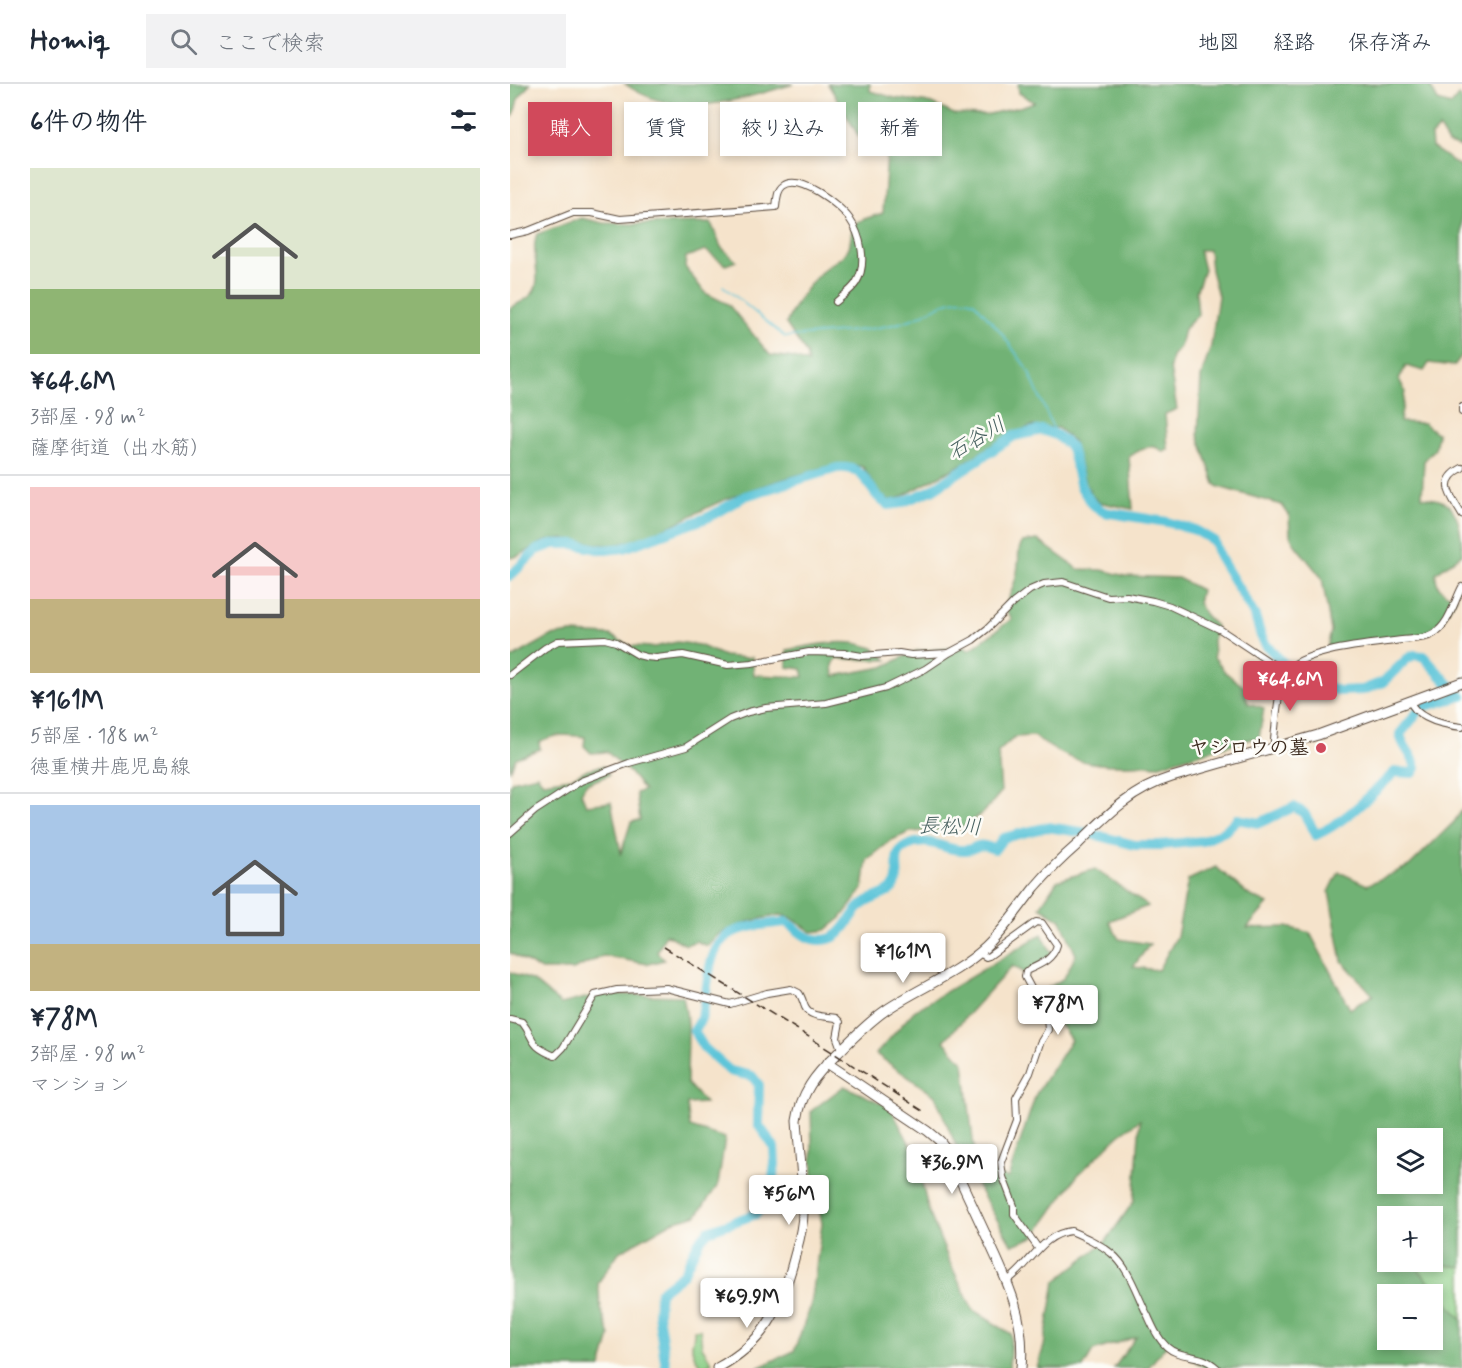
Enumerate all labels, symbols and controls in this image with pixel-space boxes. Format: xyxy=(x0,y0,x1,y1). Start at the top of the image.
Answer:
search box xyxy=(146,14,566,68)
text: Homiq xyxy=(30,23,110,60)
icon: search xyxy=(167,25,200,58)
text: 地図 xyxy=(1198,29,1240,57)
text: 経路 xyxy=(1273,29,1315,57)
text: 保存済み xyxy=(1348,29,1432,57)
text: ここで検索 xyxy=(215,30,325,58)
chip: 購入 xyxy=(528,102,612,156)
chip: 賃貸 xyxy=(624,102,708,156)
chip: 絞り込み xyxy=(720,102,846,156)
chip: 新着 xyxy=(858,102,942,156)
icon: filters xyxy=(447,104,480,137)
text: 6件の物件 xyxy=(30,106,147,140)
icon: home xyxy=(201,207,309,315)
text: ¥64.6M xyxy=(30,366,116,400)
text: 3部屋 · 98 m² xyxy=(30,404,145,431)
water label: 石谷川 xyxy=(943,411,1011,467)
text: 薩摩街道（出水筋） xyxy=(30,435,210,462)
icon: home xyxy=(201,526,309,634)
pin: ¥64.6M xyxy=(1241,661,1339,712)
text: ¥64.6M xyxy=(1257,667,1323,694)
text: ¥161M xyxy=(30,685,104,719)
text: 5部屋 · 188 m² xyxy=(30,723,158,750)
place label: ヤジロウの墓 xyxy=(1189,735,1309,762)
marker: ヤジロウの墓 xyxy=(1314,741,1328,755)
text: 徳重横井鹿児島線 xyxy=(30,754,190,781)
water label: 長松川 xyxy=(918,812,982,842)
icon: home xyxy=(201,844,309,952)
pin: ¥161M xyxy=(861,933,945,984)
text: ¥161M xyxy=(875,939,931,966)
pin: ¥78M xyxy=(1022,985,1094,1036)
text: ¥78M xyxy=(1032,991,1084,1018)
text: ¥78M xyxy=(30,1003,98,1037)
text: 3部屋 · 98 m² xyxy=(30,1041,145,1068)
text: マンション xyxy=(30,1072,129,1099)
map controls xyxy=(1377,1128,1443,1350)
button: layers xyxy=(1377,1128,1443,1194)
pin: ¥36.9M xyxy=(903,1144,1001,1195)
text: ¥36.9M xyxy=(920,1150,984,1177)
pin: ¥56M xyxy=(753,1175,825,1226)
text: ¥56M xyxy=(763,1181,815,1208)
button: + xyxy=(1377,1206,1443,1272)
pin: ¥69.9M xyxy=(698,1278,796,1329)
text: ¥69.9M xyxy=(714,1284,780,1311)
button: − xyxy=(1377,1284,1443,1350)

